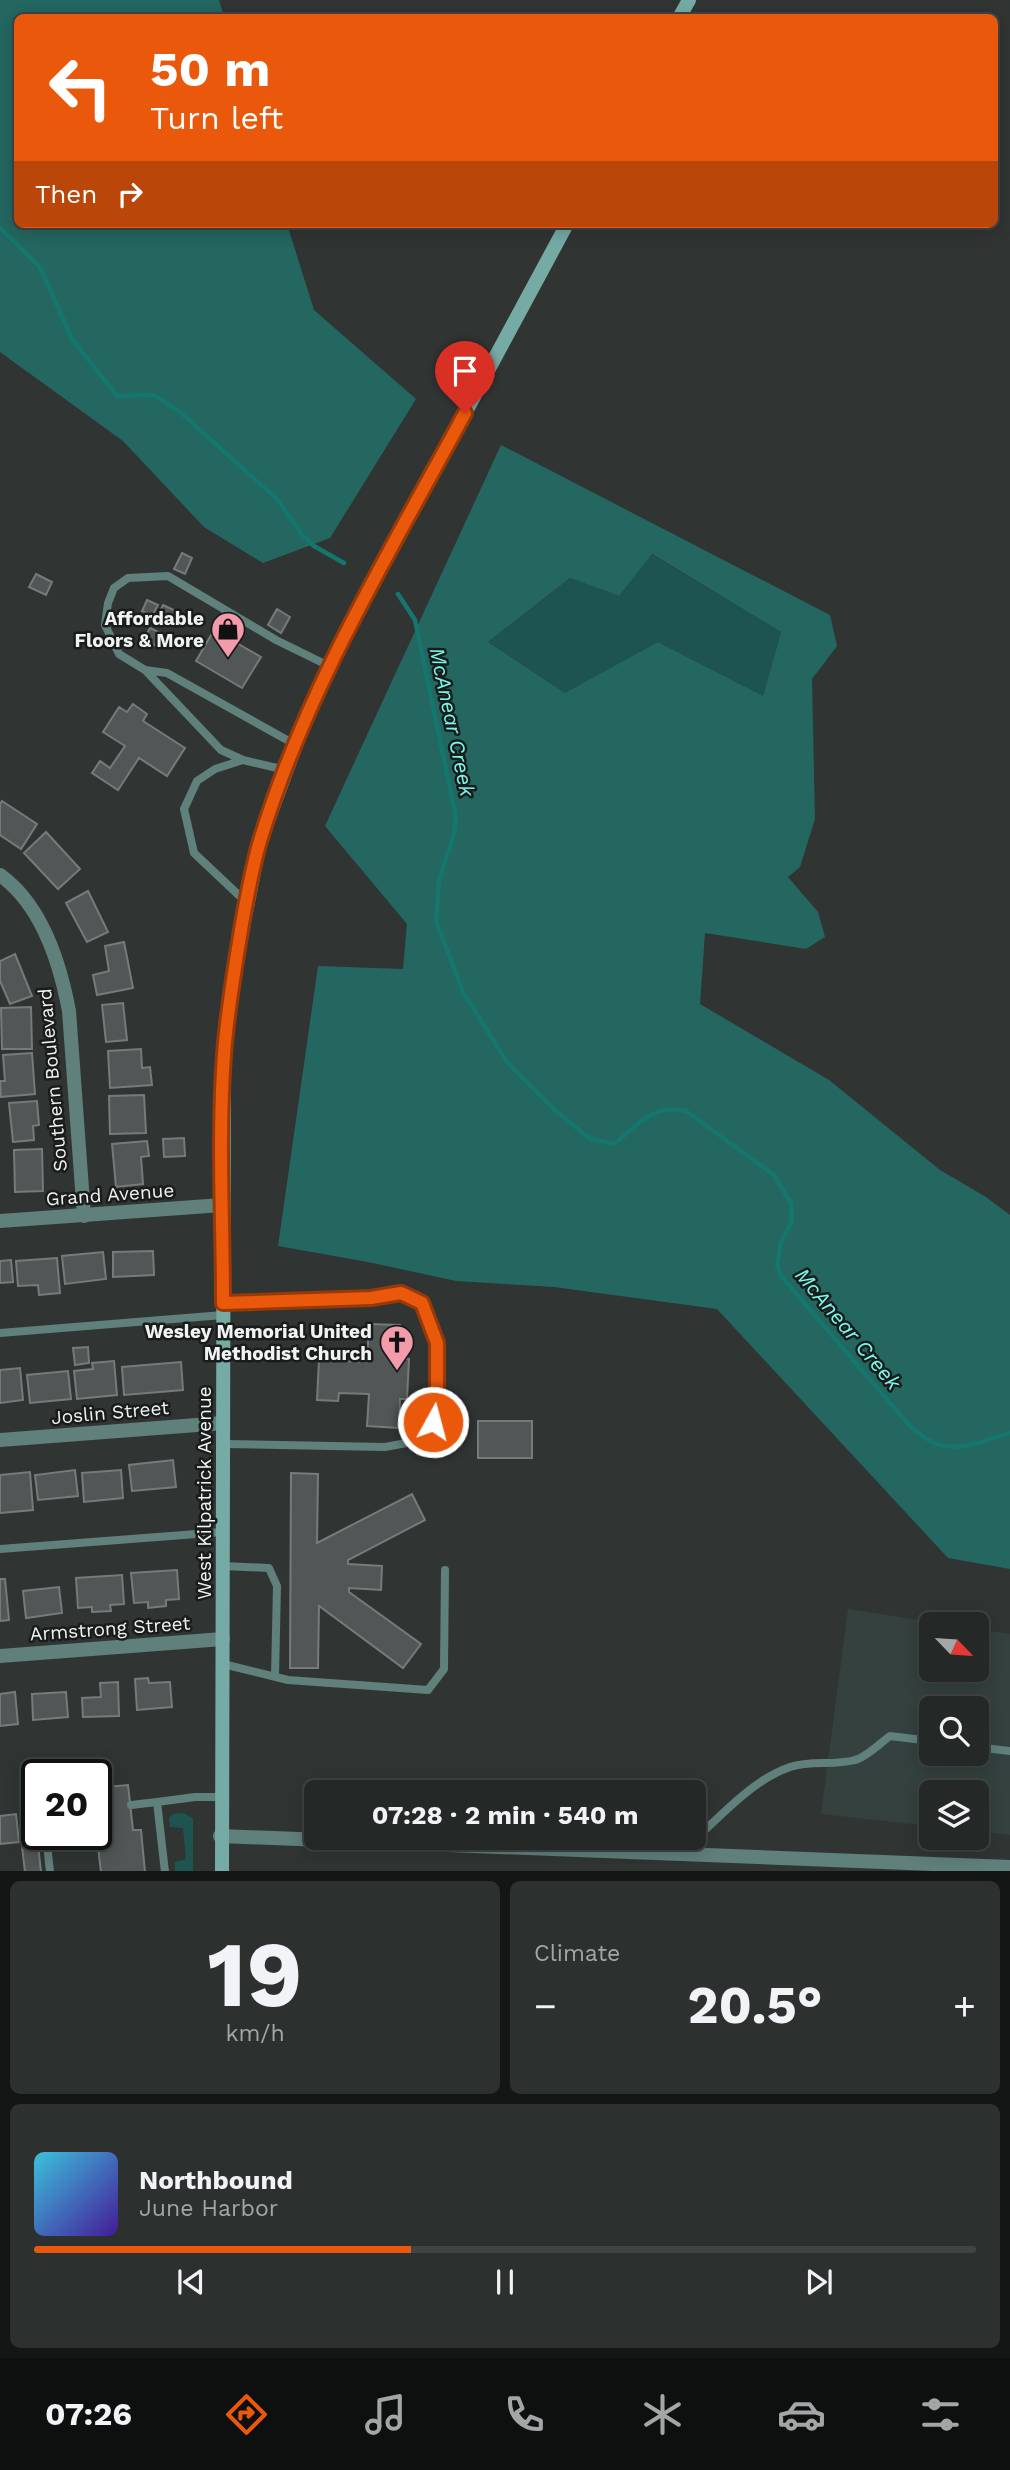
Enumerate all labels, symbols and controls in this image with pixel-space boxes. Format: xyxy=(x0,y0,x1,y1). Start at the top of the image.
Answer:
text: 50 m xyxy=(150,40,270,98)
icon: left xyxy=(35,42,126,133)
text: Turn left xyxy=(150,99,283,137)
icon: right xyxy=(111,175,149,213)
text: Then xyxy=(35,179,97,209)
pin xyxy=(435,341,495,413)
icon: arrive xyxy=(446,352,484,390)
place label: Affordable Floors & More xyxy=(74,607,204,652)
shop icon: Affordable Floors & More xyxy=(209,610,247,659)
water label: McAnear Creek xyxy=(425,645,481,799)
street label: Southern Boulevard xyxy=(33,987,72,1172)
street label: Grand Avenue xyxy=(45,1179,175,1210)
water label: McAnear Creek xyxy=(790,1263,907,1395)
place label: Wesley Memorial United Methodist Church xyxy=(145,1320,372,1365)
church icon: Wesley Memorial United Methodist Church xyxy=(378,1323,416,1372)
position arrow xyxy=(396,1385,470,1459)
street label: West Kilpatrick Avenue xyxy=(193,1386,216,1600)
street label: Joslin Street xyxy=(50,1396,170,1429)
street label: Armstrong Street xyxy=(29,1611,191,1646)
north arrow xyxy=(919,1612,989,1682)
map controls xyxy=(919,1612,989,1850)
button: search xyxy=(919,1696,989,1766)
speed limit sign: 20 xyxy=(21,1759,112,1850)
button: layers xyxy=(919,1780,989,1850)
text: 07:28 · 2 min · 540 m xyxy=(372,1800,638,1830)
text: 19 xyxy=(207,1921,303,2028)
text: Climate xyxy=(534,1940,620,1967)
text: 20.5° xyxy=(687,1975,823,2036)
text: − xyxy=(534,1984,557,2028)
text: + xyxy=(953,1984,976,2028)
text: km/h xyxy=(225,2020,285,2047)
text: Northbound xyxy=(139,2165,293,2195)
text: June Harbor xyxy=(139,2195,278,2222)
icon: previous xyxy=(172,2263,210,2301)
icon: pause xyxy=(486,2263,524,2301)
icon: next xyxy=(800,2263,838,2301)
icon: directions xyxy=(222,2390,271,2439)
icon: music xyxy=(361,2390,410,2439)
icon: phone xyxy=(500,2390,549,2439)
icon: climate xyxy=(638,2390,687,2439)
icon: car xyxy=(777,2390,826,2439)
icon: filters xyxy=(916,2390,965,2439)
text: 07:26 xyxy=(45,2395,132,2433)

